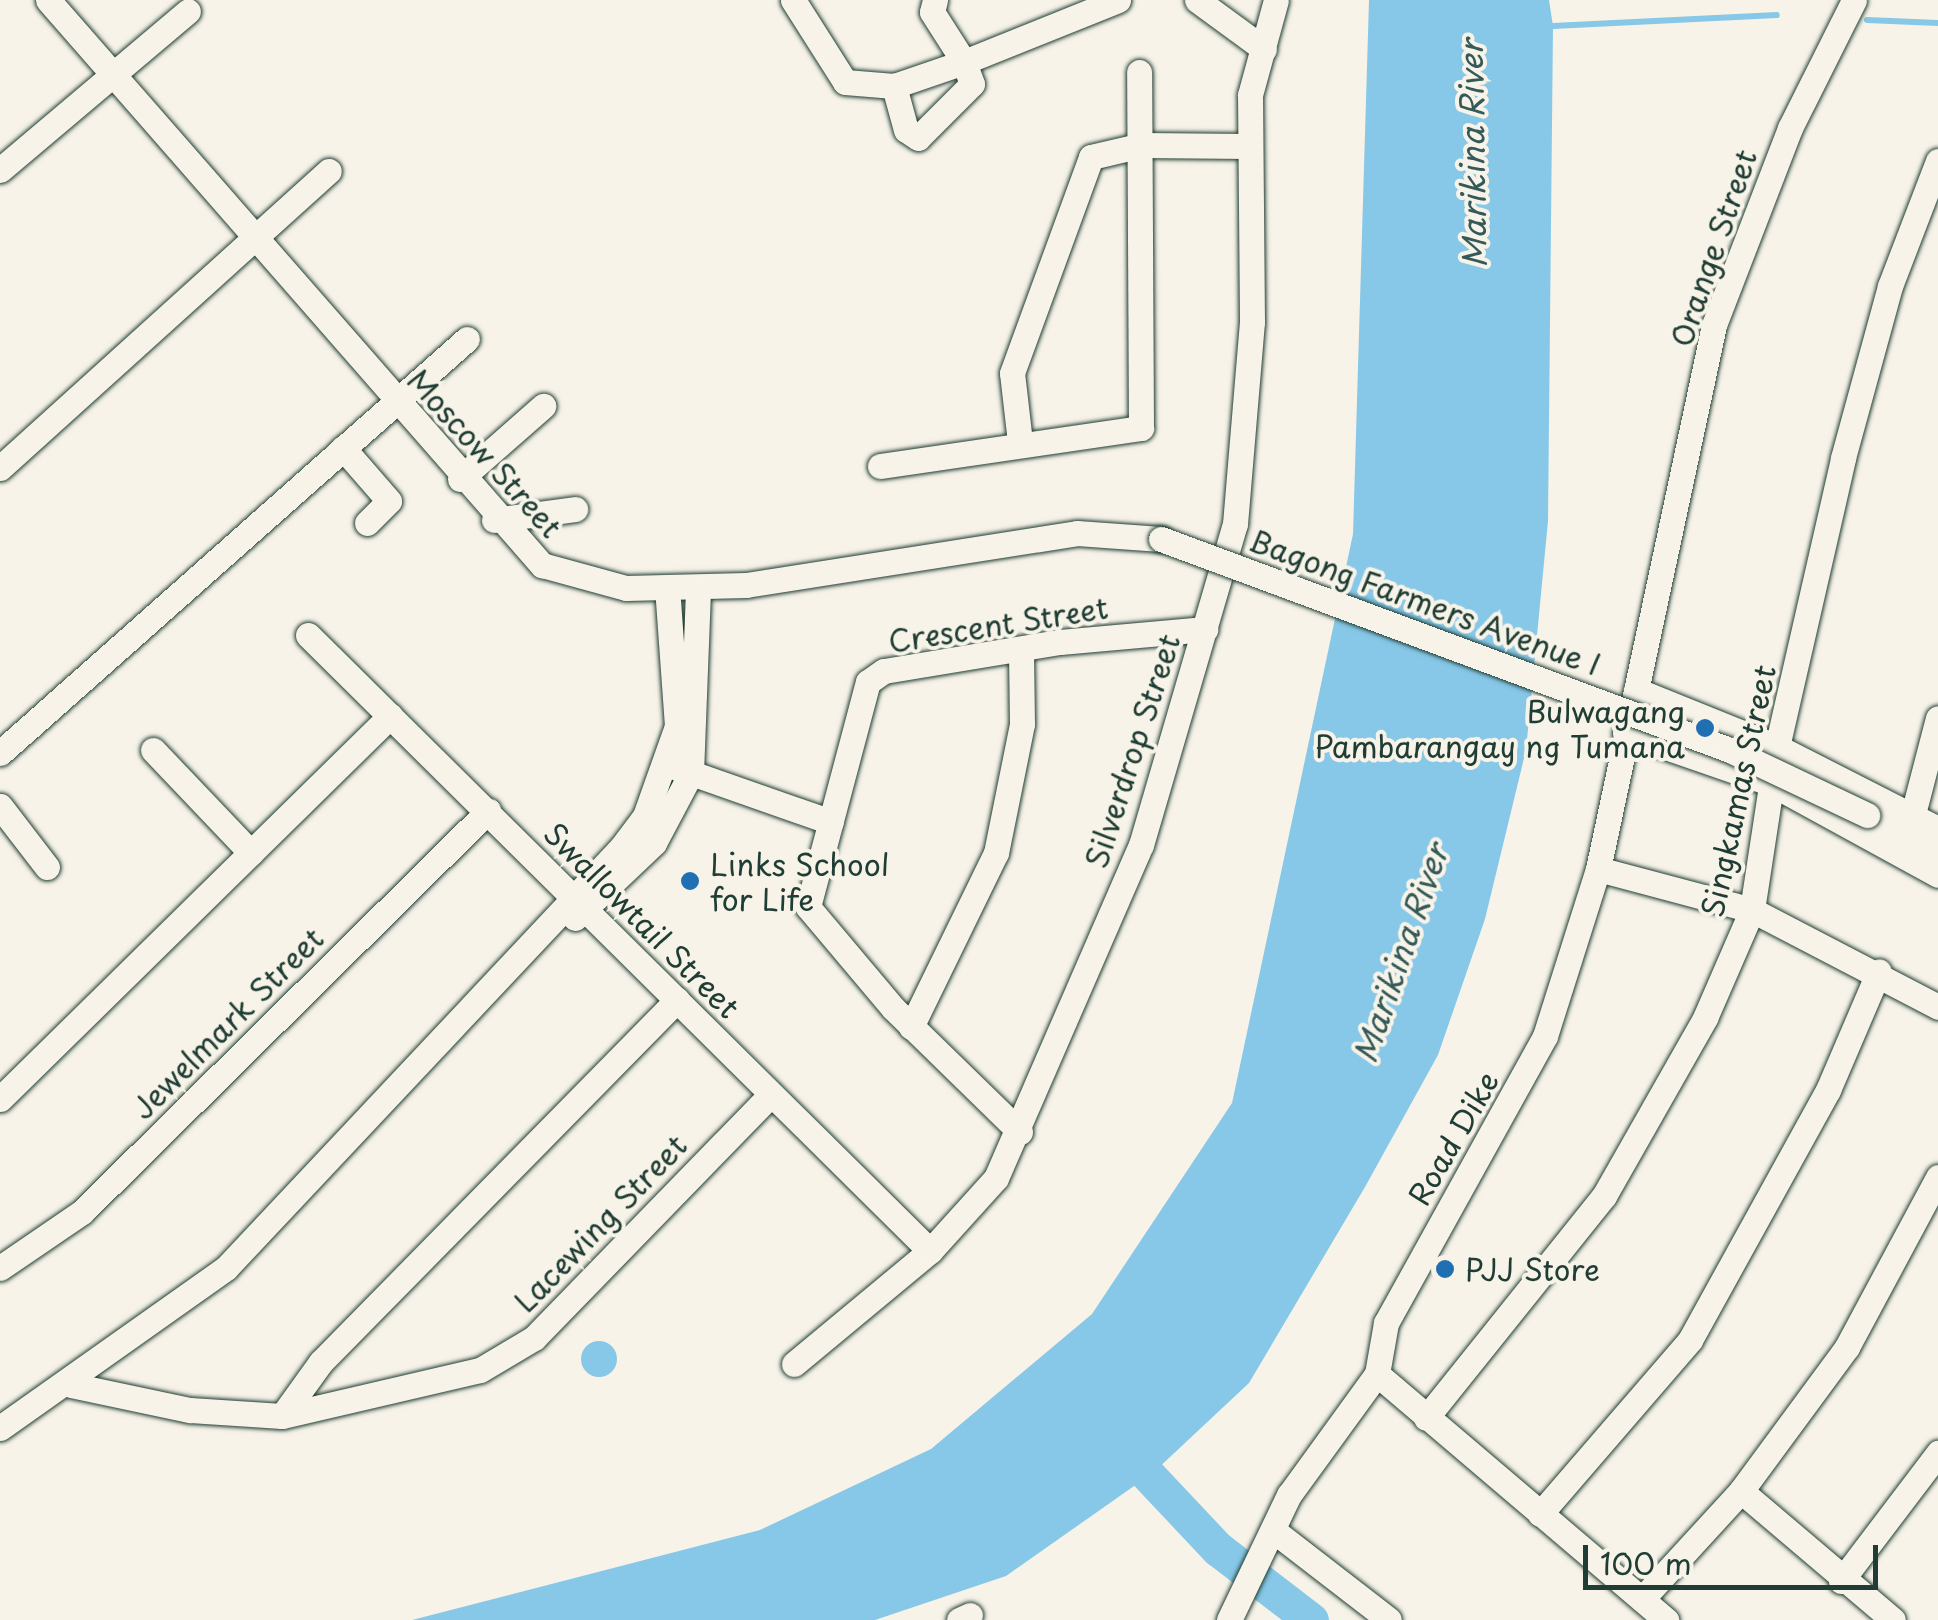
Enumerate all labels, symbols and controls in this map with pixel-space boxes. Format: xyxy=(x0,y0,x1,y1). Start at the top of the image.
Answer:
water label: Marikina River xyxy=(1451,39,1493,269)
street label: Orange Street xyxy=(1663,145,1763,351)
street label: Moscow Street xyxy=(400,362,570,544)
street label: Bagong Farmers Avenue I xyxy=(1246,522,1604,682)
street label: Crescent Street xyxy=(884,589,1112,659)
street label: Silverdrop Street xyxy=(1077,629,1187,873)
street label: Singkamas Street xyxy=(1694,661,1782,921)
place label: Bulwagang Pambarangay ng Tumana xyxy=(1313,693,1685,764)
marker: Bulwagang Pambarangay ng Tumana xyxy=(1694,717,1716,739)
street label: Swallowtail Street xyxy=(536,814,748,1026)
water label: Marikina River xyxy=(1344,838,1456,1068)
place label: Links School for Life xyxy=(710,846,890,916)
marker: Links School for Life xyxy=(679,870,701,892)
street label: Jewelmark Street xyxy=(124,920,330,1126)
street label: Road Dike xyxy=(1400,1065,1506,1211)
street label: Lacewing Street xyxy=(507,1127,693,1319)
place label: PJJ Store xyxy=(1465,1251,1600,1287)
marker: PJJ Store xyxy=(1434,1258,1456,1280)
scale bar xyxy=(1588,1525,1883,1587)
text: 100 m xyxy=(1600,1540,1692,1585)

